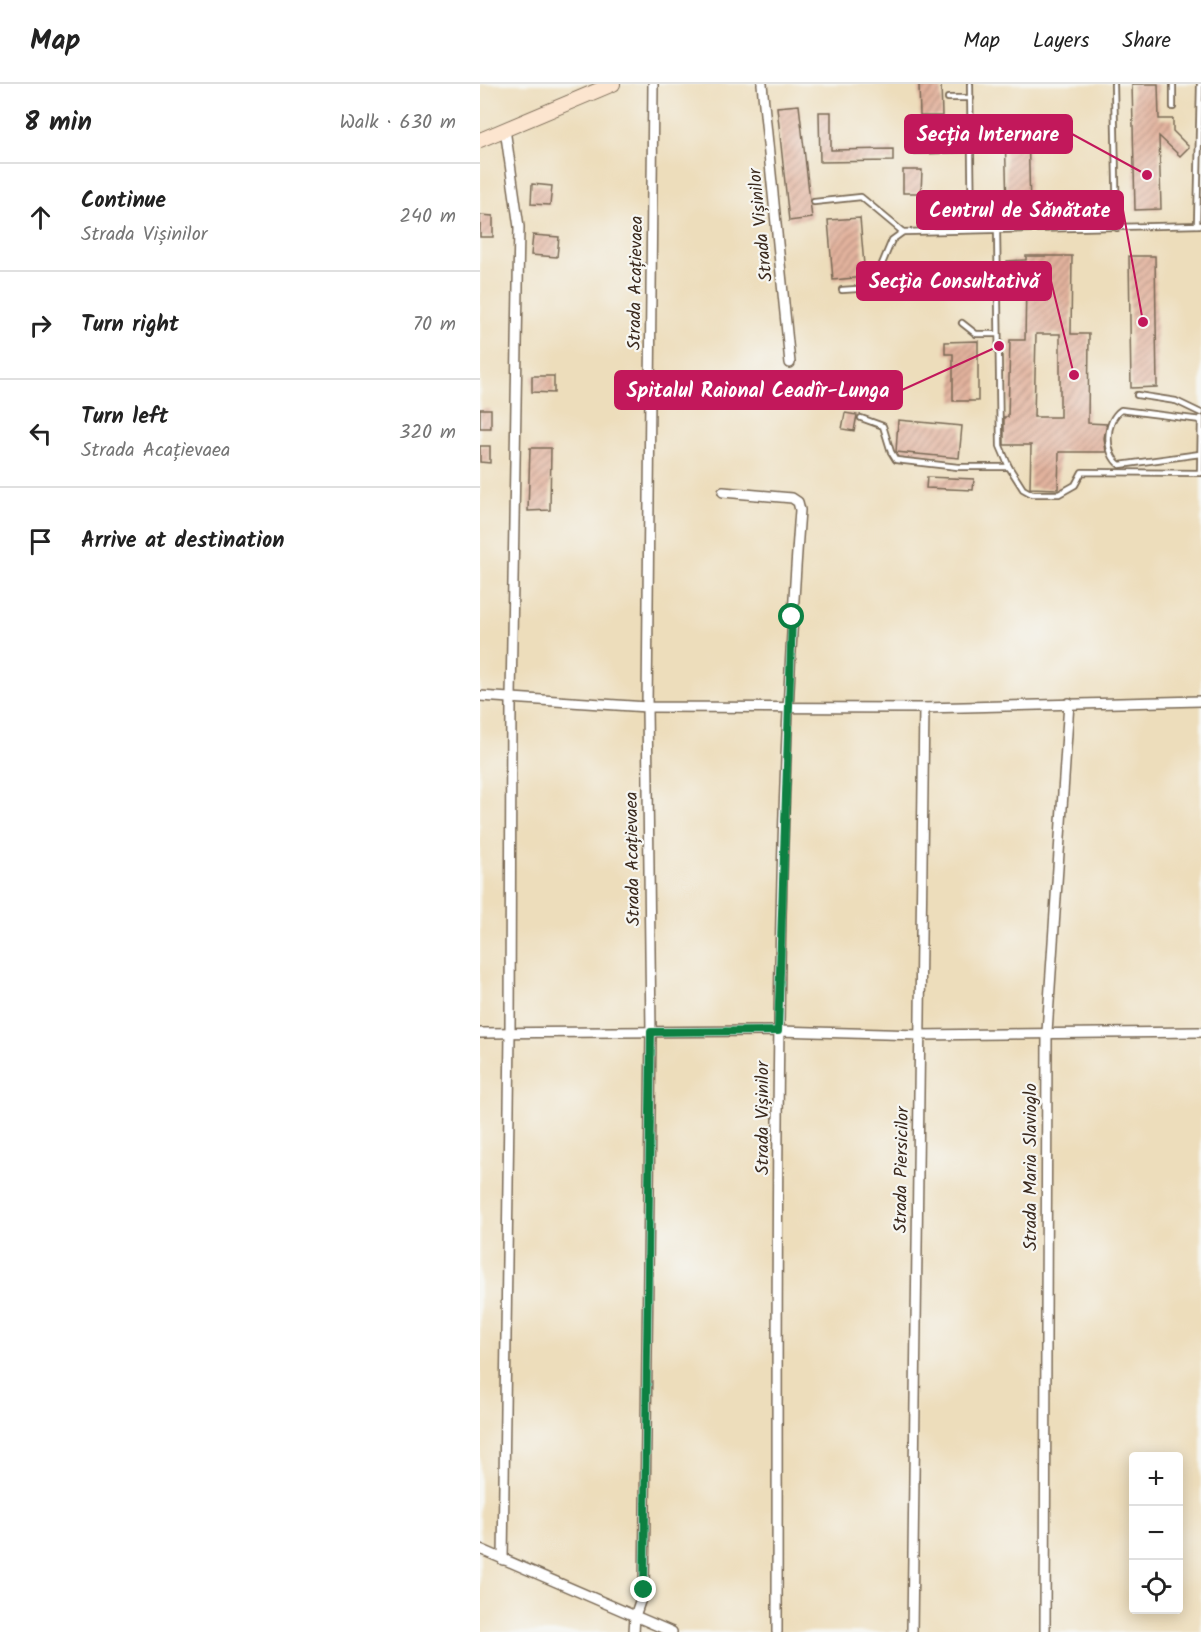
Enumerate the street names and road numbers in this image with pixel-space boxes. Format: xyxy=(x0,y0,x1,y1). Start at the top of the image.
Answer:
street label: Strada Vișinilor xyxy=(741,166,782,283)
street label: Strada Acațievaea xyxy=(621,216,652,351)
street label: Strada Acațievaea xyxy=(618,791,649,926)
street label: Strada Vișinilor xyxy=(749,1060,778,1175)
street label: Strada Maria Slavioglo xyxy=(1017,1083,1046,1251)
street label: Strada Piersicilor xyxy=(887,1106,918,1233)

